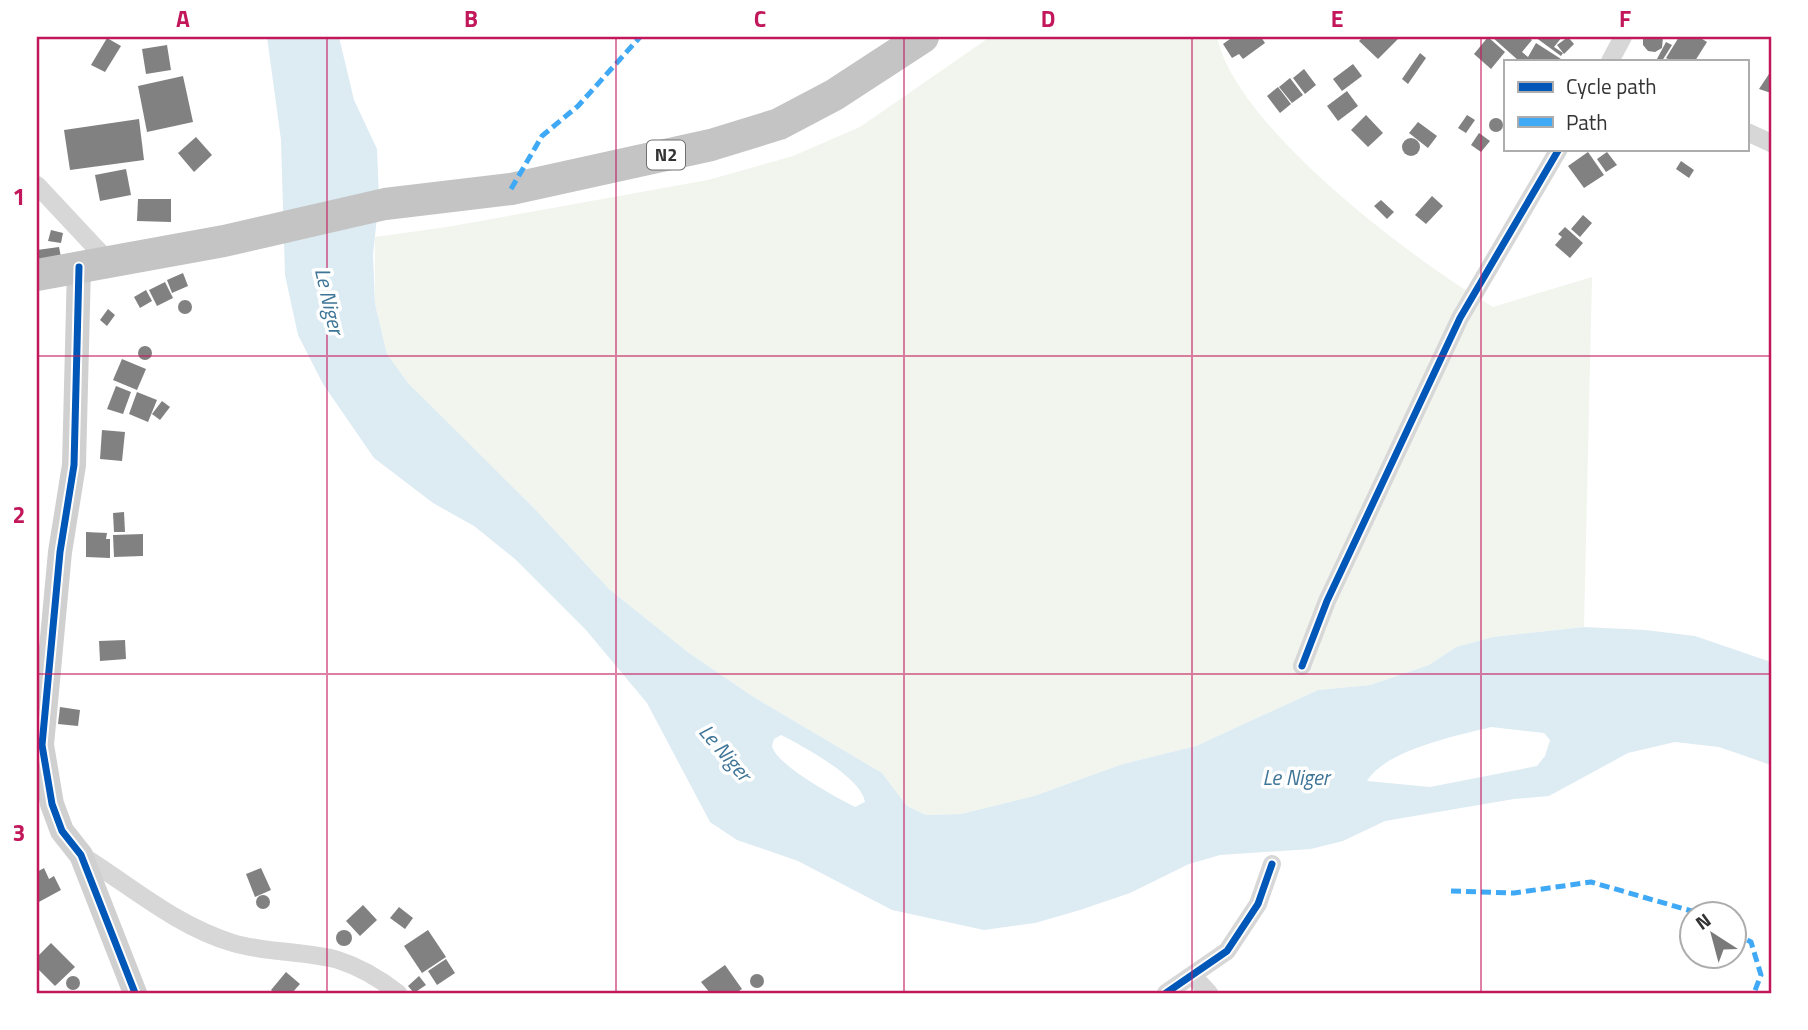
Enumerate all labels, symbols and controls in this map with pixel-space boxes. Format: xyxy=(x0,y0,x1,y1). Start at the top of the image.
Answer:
text: A xyxy=(176,1,190,36)
text: B xyxy=(464,1,478,36)
text: C xyxy=(754,1,766,36)
text: D xyxy=(1041,1,1055,36)
text: E xyxy=(1331,1,1343,36)
text: F xyxy=(1619,1,1631,36)
legend xyxy=(1504,60,1748,150)
text: Cycle path xyxy=(1566,70,1657,102)
text: Path xyxy=(1566,106,1608,138)
road number: N2 xyxy=(647,140,685,170)
text: 1 xyxy=(13,179,25,214)
water label: Le Niger xyxy=(307,265,354,339)
text: 2 xyxy=(13,497,25,532)
water label: Le Niger xyxy=(692,717,761,790)
water label: Le Niger xyxy=(1263,761,1332,793)
text: 3 xyxy=(13,815,25,850)
north arrow xyxy=(1678,900,1748,970)
text: N xyxy=(1689,905,1717,936)

